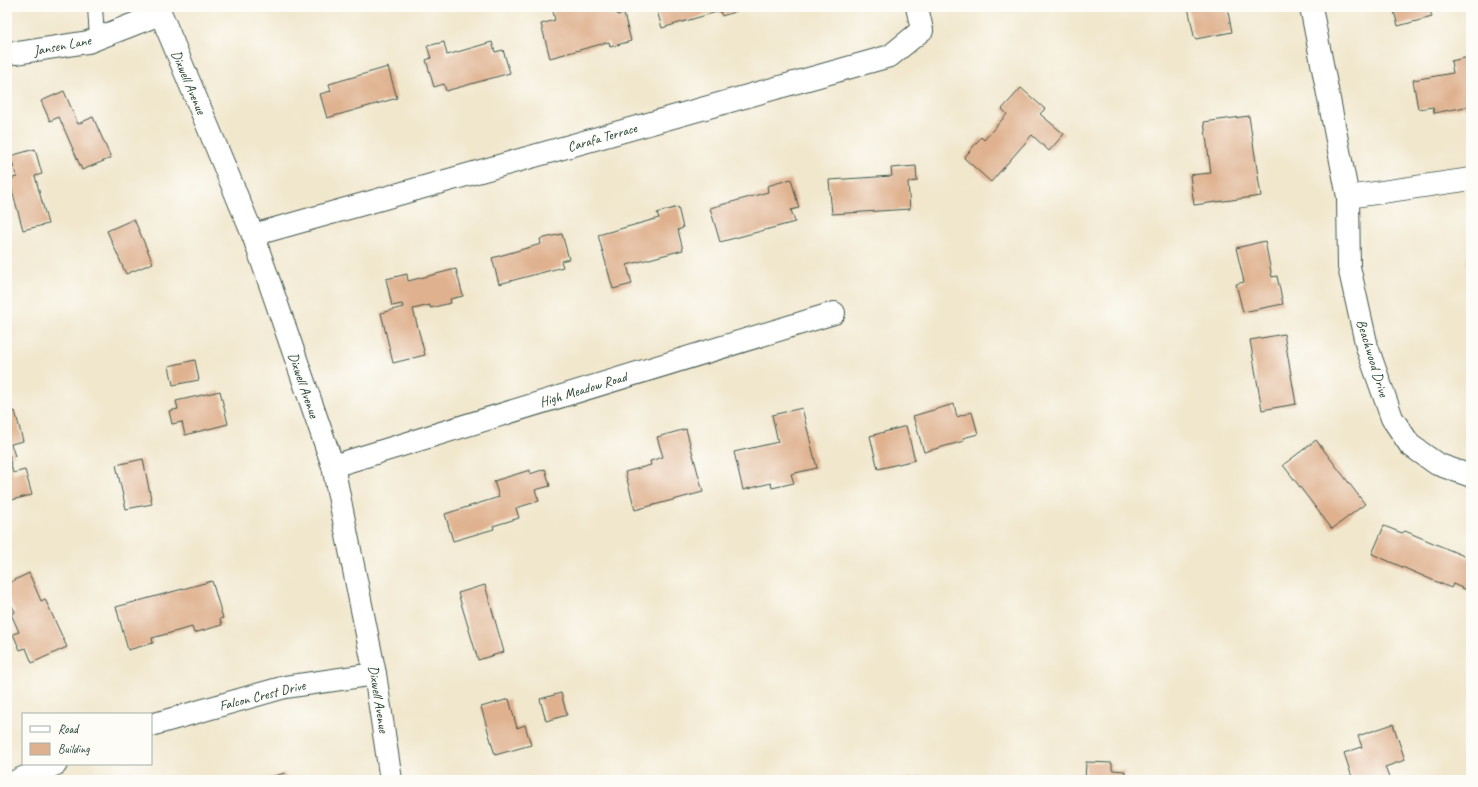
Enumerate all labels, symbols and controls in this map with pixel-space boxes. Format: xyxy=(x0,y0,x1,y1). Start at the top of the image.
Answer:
street label: Jansen Lane xyxy=(31,31,94,60)
street label: Dixwell Avenue xyxy=(167,48,210,118)
street label: Carafa Terrace xyxy=(565,119,640,155)
street label: Beachwood Drive xyxy=(1353,318,1393,400)
street label: Dixwell Avenue xyxy=(284,350,323,421)
street label: High Meadow Road xyxy=(538,367,631,411)
street label: Dixwell Avenue xyxy=(365,664,392,735)
street label: Falcon Crest Drive xyxy=(217,676,308,714)
legend xyxy=(22,713,152,765)
text: Road xyxy=(58,721,80,737)
text: Building xyxy=(58,741,90,757)

